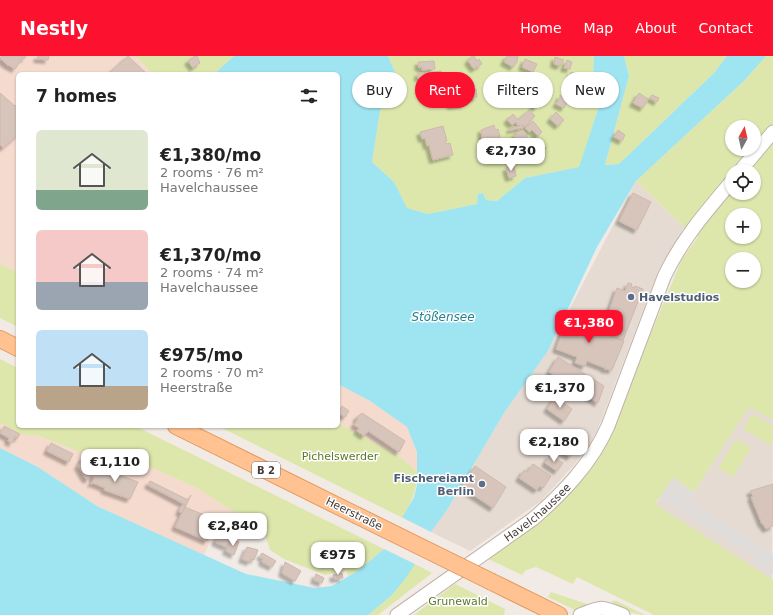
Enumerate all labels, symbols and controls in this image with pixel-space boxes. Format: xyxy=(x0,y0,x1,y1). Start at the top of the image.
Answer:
text: Nestly xyxy=(20,17,88,39)
text: Home xyxy=(520,20,562,36)
text: Map xyxy=(584,20,613,36)
text: About xyxy=(635,20,677,36)
text: Contact xyxy=(699,20,753,36)
chip: Buy xyxy=(352,72,407,108)
chip: Rent xyxy=(415,72,475,108)
chip: Filters xyxy=(483,72,553,108)
chip: New xyxy=(561,72,619,108)
icon: filters xyxy=(298,85,320,107)
text: 7 homes xyxy=(36,86,117,106)
north arrow xyxy=(725,120,761,156)
map controls xyxy=(725,120,761,288)
pin: €2,730 xyxy=(478,138,544,172)
text: €2,730 xyxy=(486,143,536,158)
text: €1,380/mo xyxy=(160,145,261,165)
icon: home xyxy=(68,146,116,194)
button: locate xyxy=(725,164,761,200)
text: 2 rooms · 76 m² xyxy=(160,165,264,180)
text: Havelchaussee xyxy=(160,180,258,195)
button: + xyxy=(725,208,761,244)
text: €1,370/mo xyxy=(160,245,261,265)
icon: home xyxy=(68,246,116,294)
button: − xyxy=(725,252,761,288)
text: 2 rooms · 74 m² xyxy=(160,265,264,280)
text: Havelchaussee xyxy=(160,280,258,295)
place label: Havelstudios xyxy=(639,291,720,304)
marker: Havelstudios xyxy=(626,292,636,302)
water label: Stößensee xyxy=(411,310,475,324)
pin: €1,380 xyxy=(556,310,622,344)
text: €1,380 xyxy=(564,315,614,330)
text: €975/mo xyxy=(160,345,243,365)
icon: home xyxy=(68,346,116,394)
text: 2 rooms · 70 m² xyxy=(160,365,264,380)
pin: €1,370 xyxy=(527,375,593,409)
text: Heerstraße xyxy=(160,380,232,395)
text: €1,370 xyxy=(535,380,585,395)
pin: €2,180 xyxy=(521,429,587,463)
text: €2,180 xyxy=(529,434,579,449)
pin: €1,110 xyxy=(82,449,148,483)
park label: Pichelswerder xyxy=(302,450,379,463)
text: €1,110 xyxy=(90,454,140,469)
road number: B 2 xyxy=(252,462,280,478)
place label: Fischereiamt Berlin xyxy=(394,472,474,498)
marker: Fischereiamt Berlin xyxy=(477,479,487,489)
street label: Havelchaussee xyxy=(501,480,573,544)
street label: Heerstraße xyxy=(324,495,385,533)
pin: €2,840 xyxy=(200,513,266,547)
text: €2,840 xyxy=(208,518,258,533)
pin: €975 xyxy=(314,542,362,576)
text: €975 xyxy=(320,547,356,562)
park label: Grunewald xyxy=(428,595,488,608)

